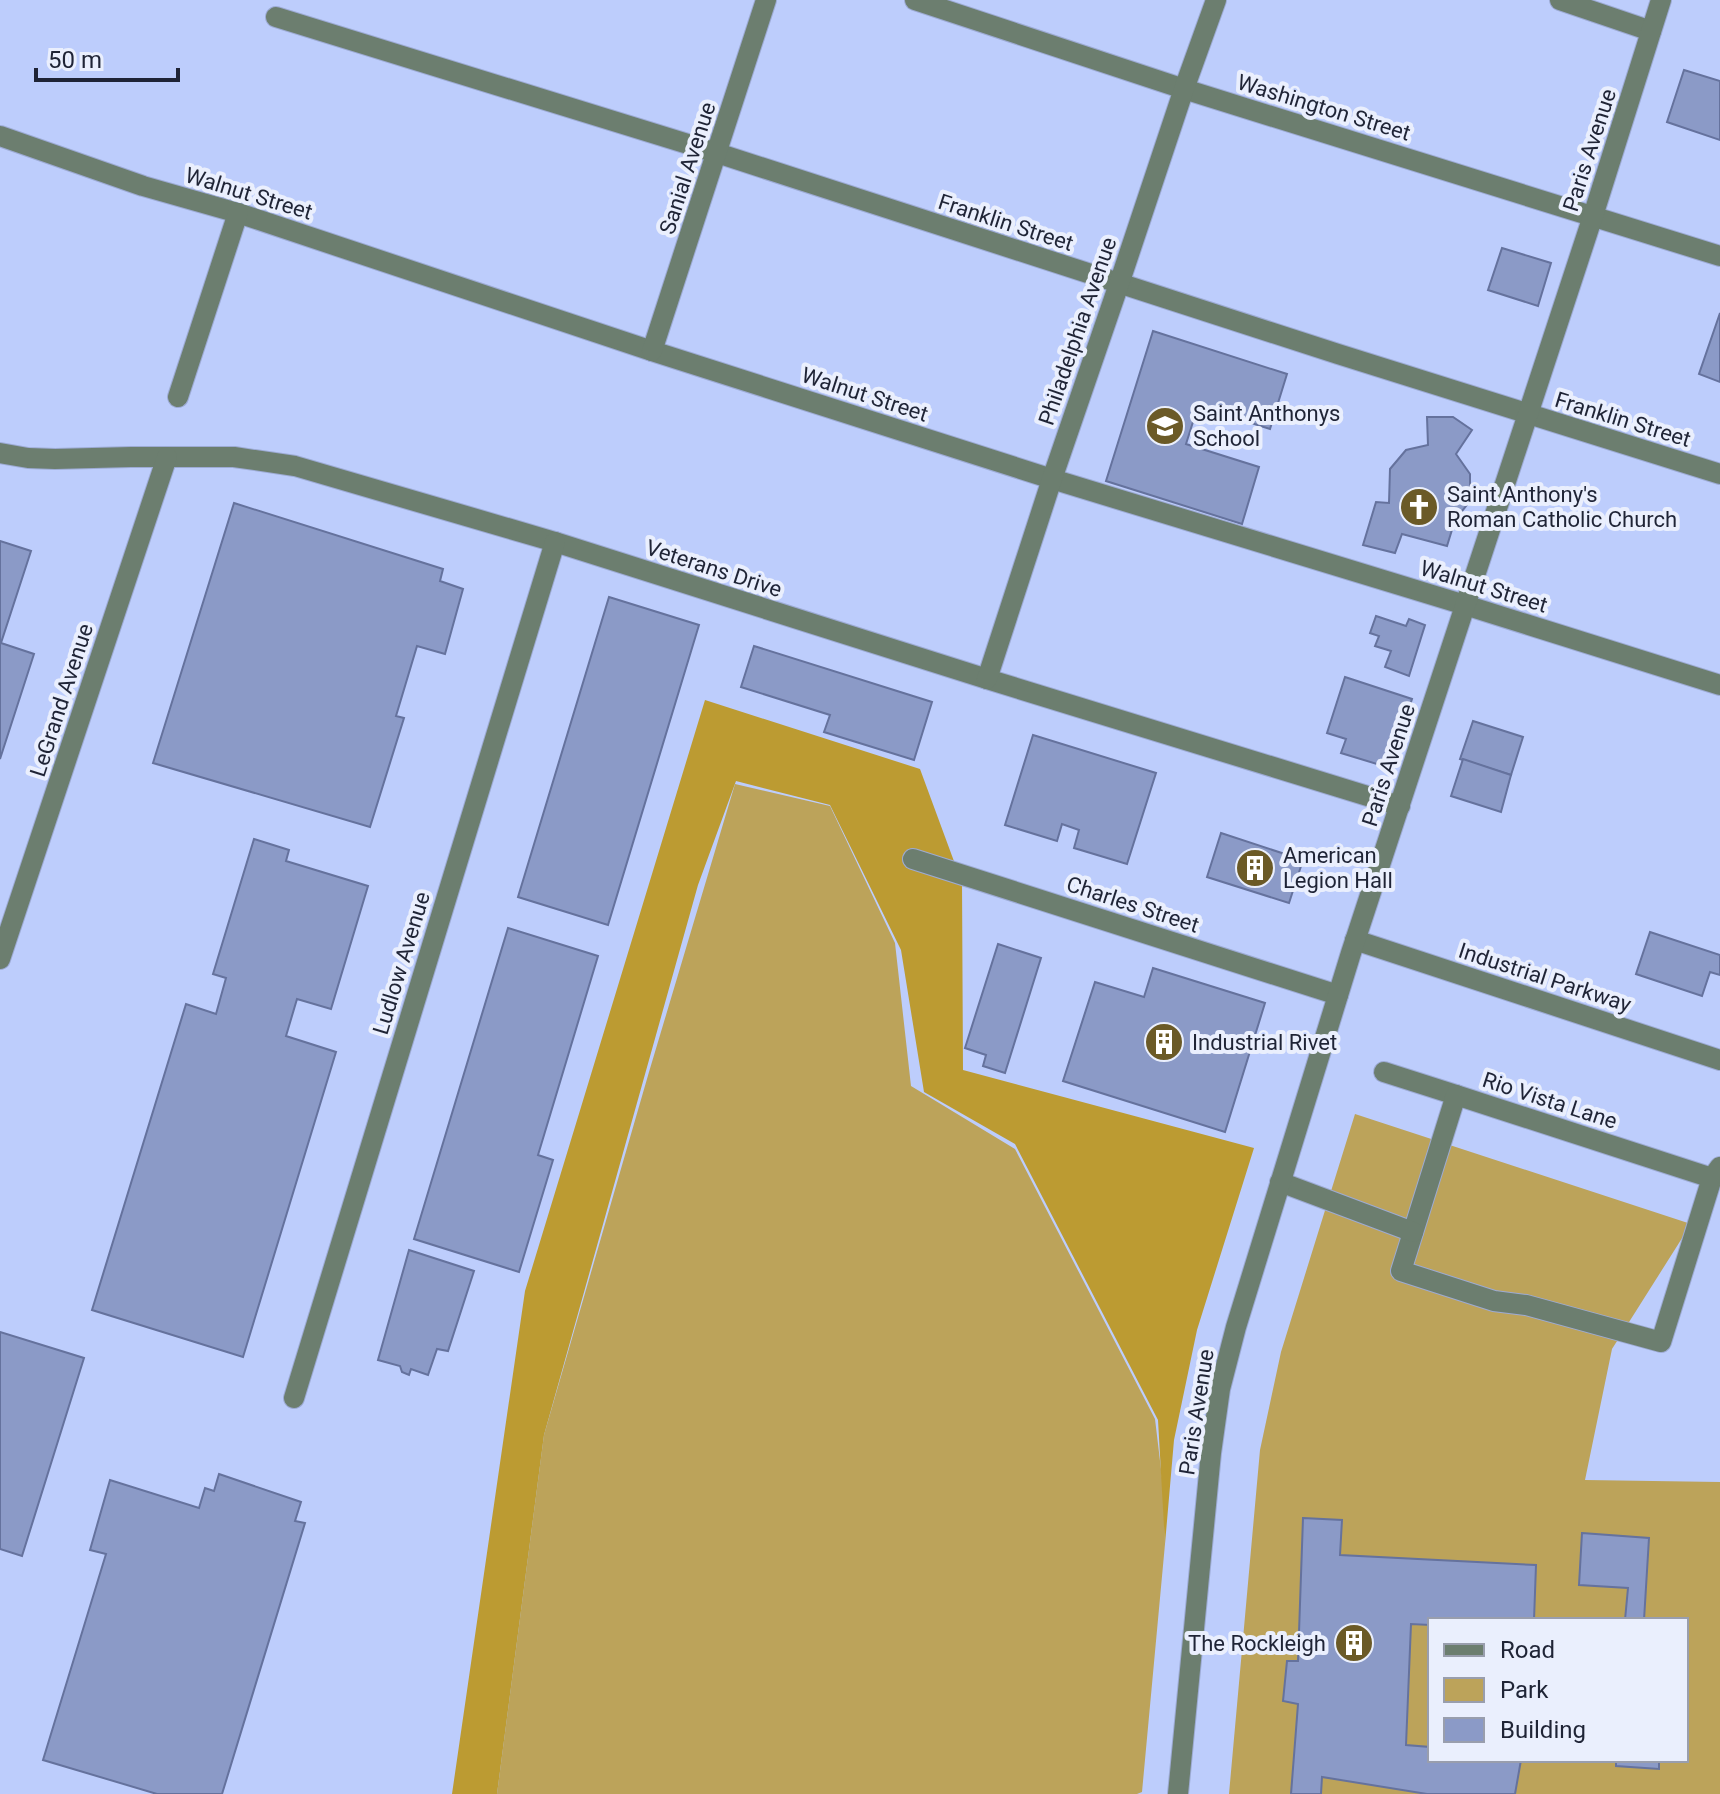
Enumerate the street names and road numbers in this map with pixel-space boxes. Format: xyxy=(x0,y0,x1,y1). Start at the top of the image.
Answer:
street label: Washington Street xyxy=(1234,69,1413,146)
street label: Paris Avenue xyxy=(1558,86,1621,215)
street label: Sanial Avenue xyxy=(654,99,721,237)
street label: Walnut Street xyxy=(182,162,315,225)
street label: Franklin Street xyxy=(935,189,1077,256)
street label: Philadelphia Avenue xyxy=(1034,234,1121,428)
street label: Walnut Street xyxy=(798,362,931,427)
street label: Franklin Street xyxy=(1552,387,1694,452)
street label: Veterans Drive xyxy=(643,535,785,602)
street label: Walnut Street xyxy=(1417,555,1550,618)
street label: LeGrand Avenue xyxy=(25,620,98,780)
street label: Paris Avenue xyxy=(1357,701,1420,830)
street label: Charles Street xyxy=(1063,871,1202,938)
street label: Ludlow Avenue xyxy=(368,889,435,1037)
street label: Industrial Parkway xyxy=(1455,938,1635,1017)
street label: Rio Vista Lane xyxy=(1479,1067,1620,1134)
street label: Paris Avenue xyxy=(1174,1347,1219,1477)

